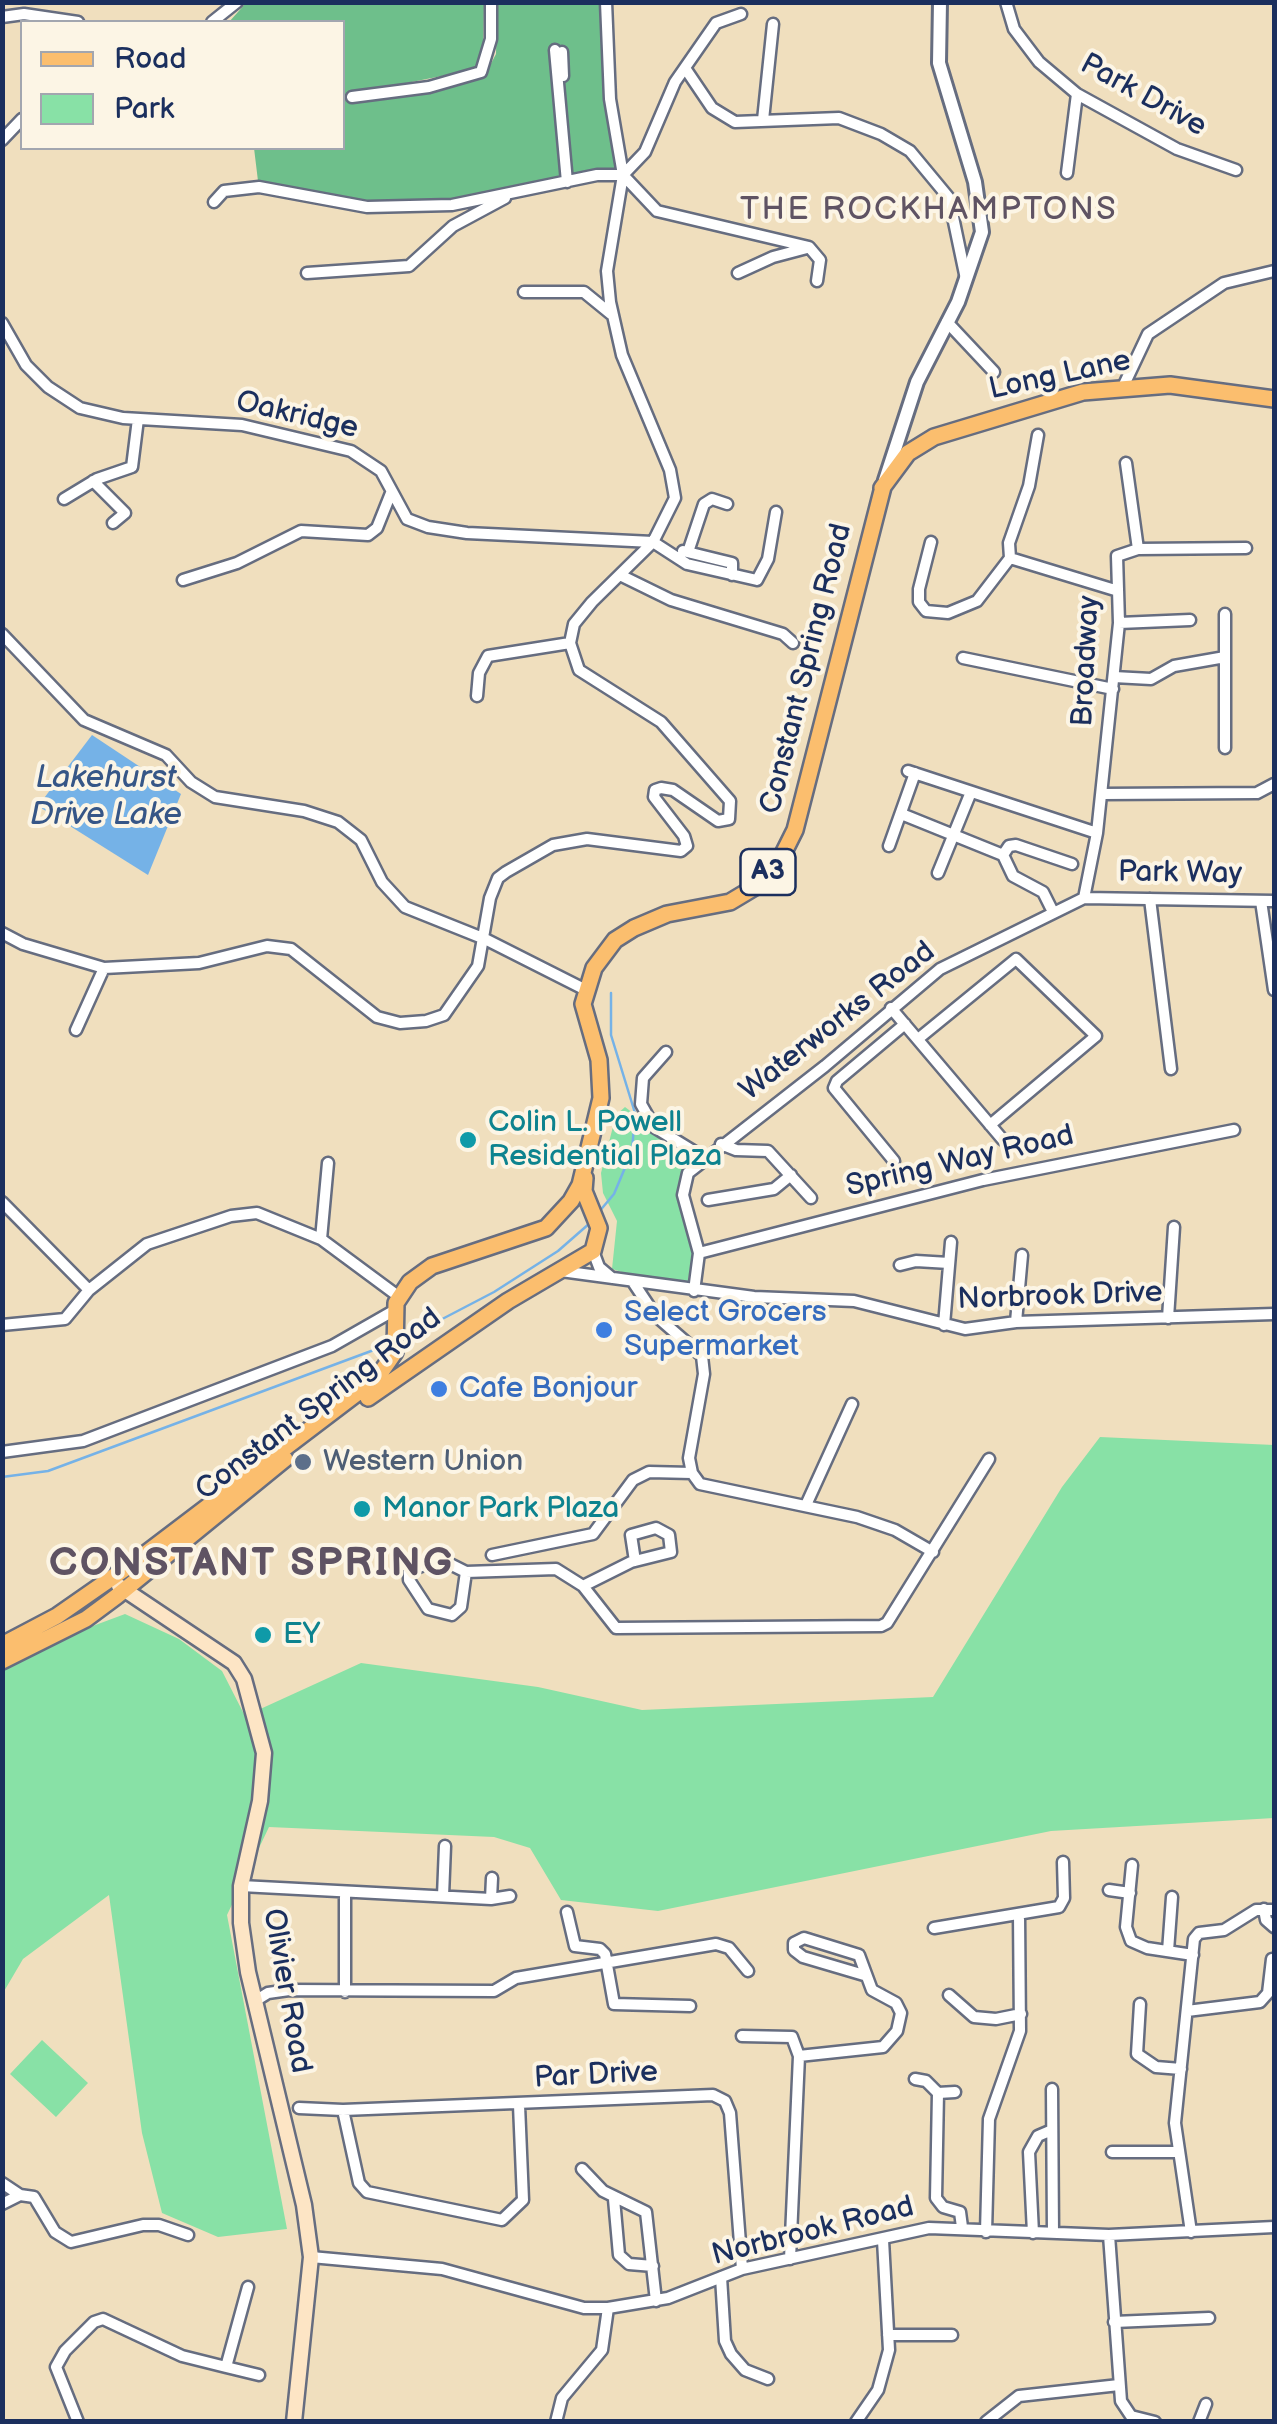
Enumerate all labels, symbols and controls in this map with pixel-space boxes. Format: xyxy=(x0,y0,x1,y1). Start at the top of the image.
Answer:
legend xyxy=(20,20,345,150)
text: Road xyxy=(114,41,187,77)
street label: Park Drive xyxy=(1074,47,1212,145)
text: Park xyxy=(114,91,174,127)
district label: THE ROCKHAMPTONS xyxy=(740,192,1118,230)
street label: Long Lane xyxy=(986,343,1134,409)
street label: Oakridge xyxy=(232,384,362,448)
street label: Constant Spring Road xyxy=(753,520,861,818)
street label: Broadway xyxy=(1066,595,1108,727)
water label: Lakehurst Drive Lake xyxy=(30,760,182,835)
road number: A3 xyxy=(740,849,796,895)
street label: Park Way xyxy=(1117,855,1243,893)
street label: Waterworks Road xyxy=(733,935,943,1109)
place label: Colin L. Powell Residential Plaza xyxy=(488,1105,722,1176)
street label: Spring Way Road xyxy=(843,1118,1077,1206)
marker: Colin L. Powell Residential Plaza xyxy=(457,1129,479,1151)
street label: Norbrook Drive xyxy=(957,1275,1163,1319)
place label: Select Grocers Supermarket xyxy=(624,1295,827,1366)
street label: Constant Spring Road xyxy=(189,1301,449,1509)
marker: Select Grocers Supermarket xyxy=(593,1319,615,1341)
place label: Cafe Bonjour xyxy=(459,1371,637,1407)
marker: Cafe Bonjour xyxy=(428,1378,450,1400)
place label: Western Union xyxy=(323,1444,523,1480)
marker: Western Union xyxy=(292,1451,314,1473)
place label: Manor Park Plaza xyxy=(382,1491,619,1527)
marker: Manor Park Plaza xyxy=(351,1498,373,1520)
district label: CONSTANT SPRING xyxy=(49,1541,455,1589)
place label: EY xyxy=(283,1617,320,1653)
marker: EY xyxy=(252,1624,274,1646)
street label: Olivier Road xyxy=(254,1906,318,2076)
street label: Par Drive xyxy=(533,2055,659,2097)
street label: Norbrook Road xyxy=(708,2189,918,2275)

